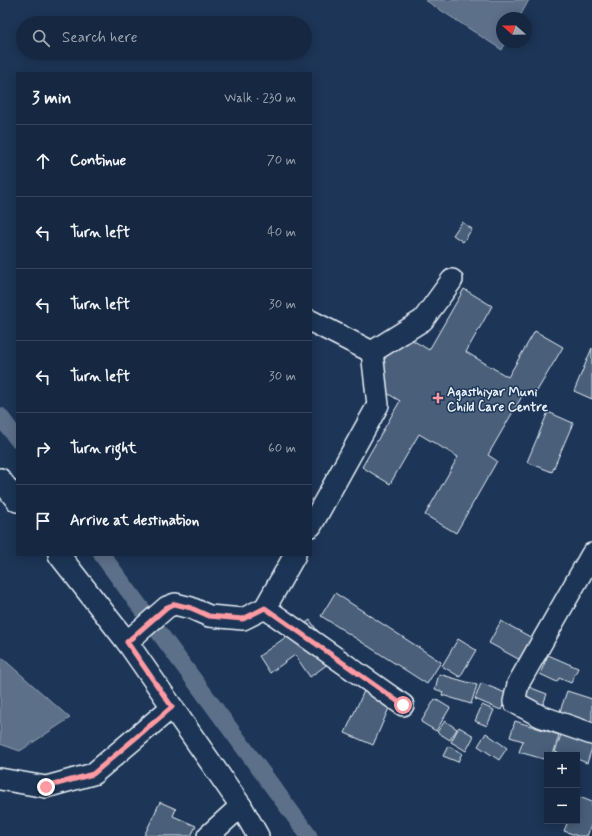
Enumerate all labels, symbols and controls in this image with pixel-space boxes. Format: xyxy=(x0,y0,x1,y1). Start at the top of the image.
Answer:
north arrow xyxy=(496,12,532,48)
search box xyxy=(16,16,312,60)
icon: search xyxy=(30,27,52,49)
text: Search here xyxy=(62,28,138,48)
text: 3 min xyxy=(32,87,71,109)
text: Walk · 230 m xyxy=(224,90,296,107)
icon: ahead xyxy=(32,150,54,172)
text: Continue xyxy=(70,151,126,171)
text: 70 m xyxy=(267,152,296,169)
icon: left xyxy=(32,222,54,244)
text: Turn left xyxy=(70,223,130,243)
text: 40 m xyxy=(267,224,296,241)
icon: left xyxy=(32,294,54,316)
text: Turn left xyxy=(70,295,130,315)
text: 30 m xyxy=(269,296,296,313)
icon: left xyxy=(32,366,54,388)
text: Turn left xyxy=(70,367,130,387)
text: 30 m xyxy=(269,368,296,385)
place label: Agasthiyar Muni Child Care Centre xyxy=(447,384,549,416)
marker: Agasthiyar Muni Child Care Centre xyxy=(432,392,444,404)
icon: right xyxy=(32,438,54,460)
text: Turn right xyxy=(70,439,137,459)
text: 60 m xyxy=(268,440,296,457)
icon: arrive xyxy=(32,510,54,532)
text: Arrive at destination xyxy=(70,511,199,531)
route start xyxy=(394,696,412,714)
map controls xyxy=(544,752,580,824)
button: + xyxy=(544,752,580,788)
route end xyxy=(37,778,55,796)
button: − xyxy=(544,788,580,824)

